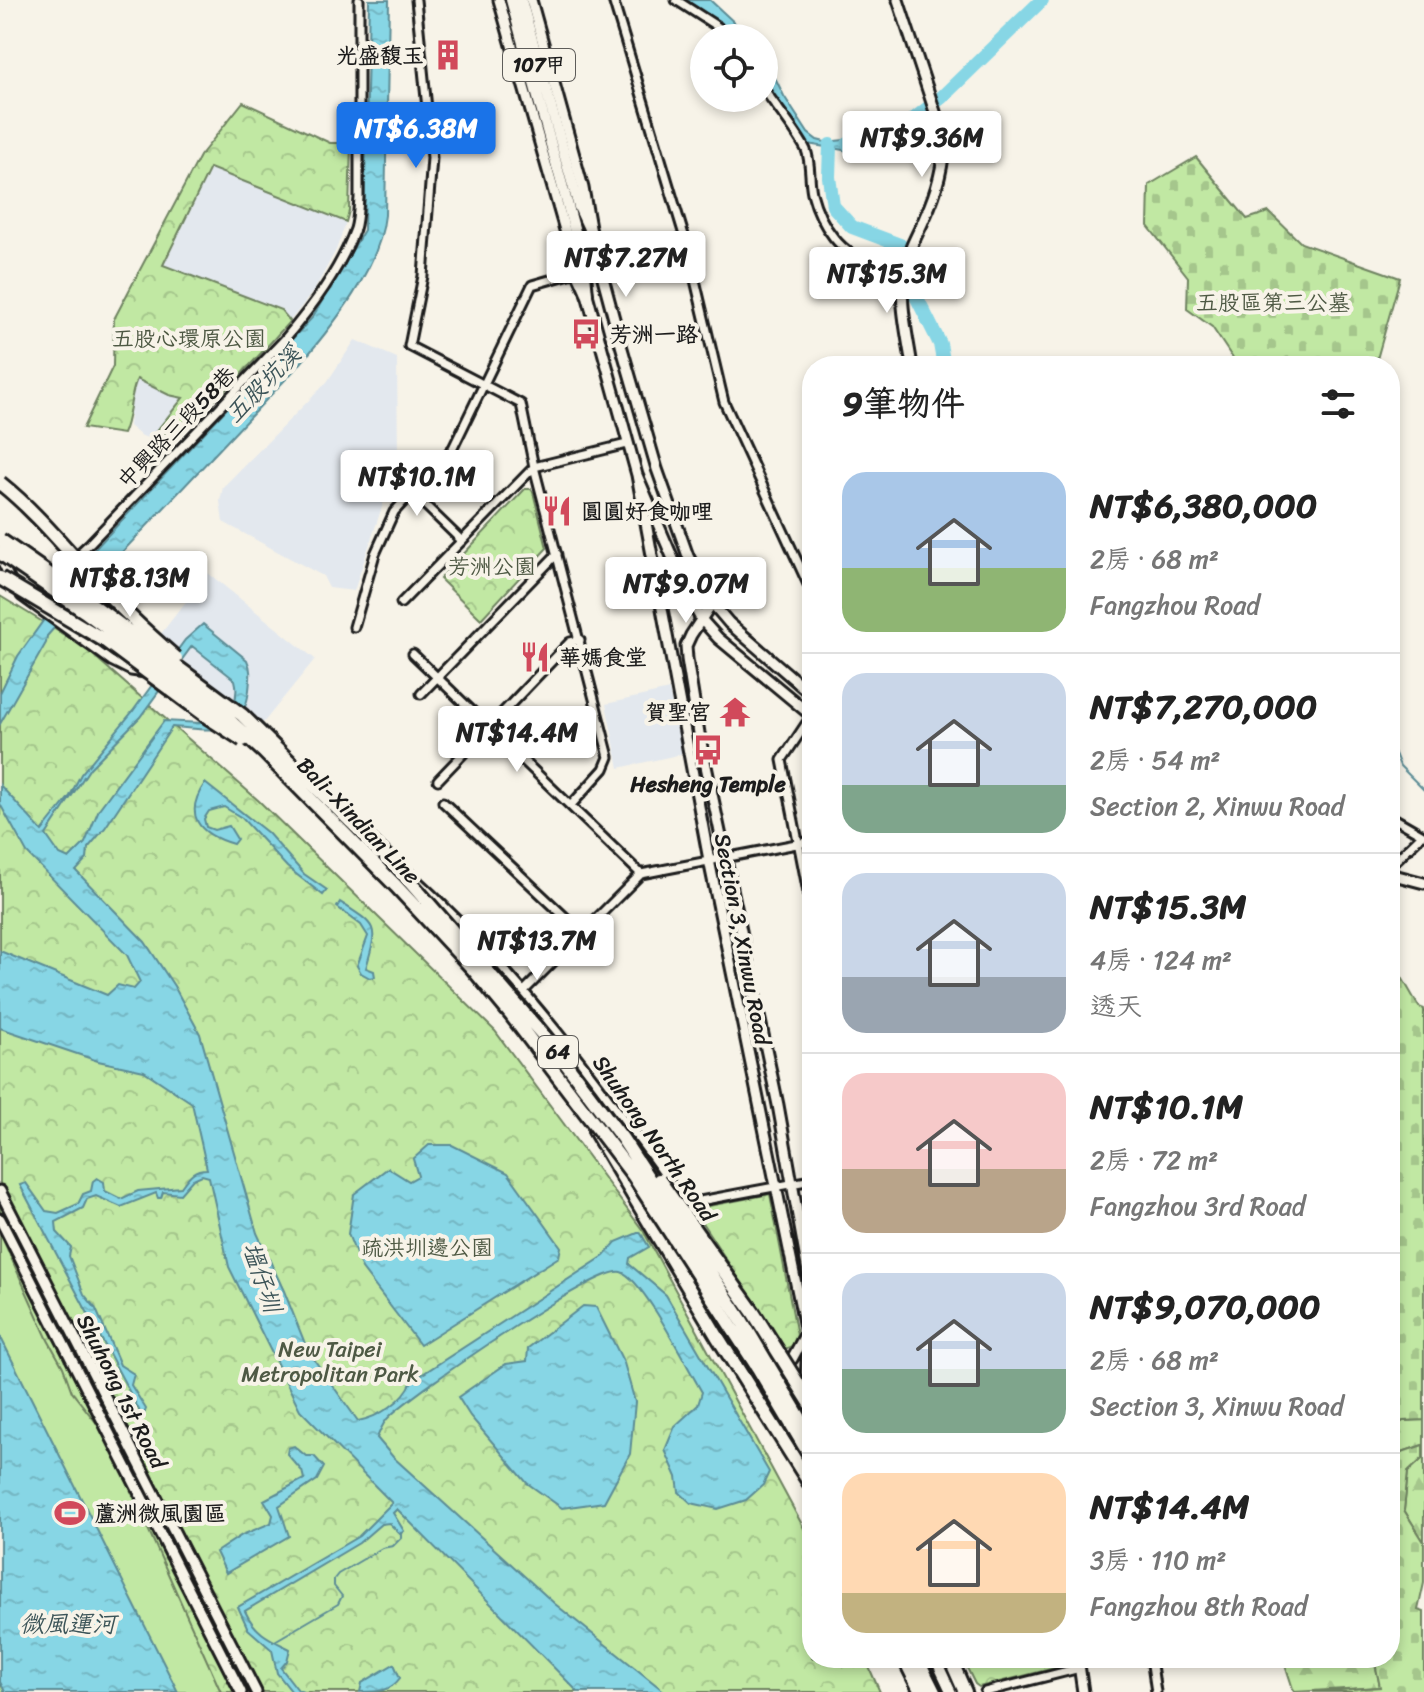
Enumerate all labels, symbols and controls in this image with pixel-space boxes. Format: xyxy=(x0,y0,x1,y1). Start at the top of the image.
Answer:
map controls xyxy=(690,24,778,112)
button: locate xyxy=(690,24,778,112)
place label: 光盛馥玉 xyxy=(336,36,424,75)
building icon: 光盛馥玉 xyxy=(431,38,465,72)
road number: 107甲 xyxy=(503,49,575,81)
pin: NT$6.38M xyxy=(333,102,499,170)
text: NT$6.38M xyxy=(355,105,477,151)
pin: NT$9.36M xyxy=(839,111,1005,179)
text: NT$9.36M xyxy=(860,114,984,160)
pin: NT$7.27M xyxy=(543,231,709,299)
text: NT$7.27M xyxy=(565,234,687,280)
pin: NT$15.3M xyxy=(804,247,970,315)
text: NT$15.3M xyxy=(827,250,947,296)
park label: 五股區第三公墓 xyxy=(1196,283,1350,322)
place label: 芳洲一路 xyxy=(610,315,698,354)
bus stop icon: 芳洲一路 xyxy=(569,317,603,351)
park label: 五股心環原公園 xyxy=(112,319,266,358)
water label: 五股坑溪 xyxy=(215,333,313,433)
street label: 中興路三段58巷 xyxy=(107,357,246,498)
text: 9筆物件 xyxy=(842,374,965,434)
icon: filters xyxy=(1316,382,1360,426)
pin: NT$10.1M xyxy=(334,450,500,518)
text: NT$10.1M xyxy=(359,453,475,499)
text: NT$6,380,000 xyxy=(1090,476,1317,536)
place label: 圓圓好食咖哩 xyxy=(581,492,713,531)
restaurant icon: 圓圓好食咖哩 xyxy=(540,494,574,528)
icon: home xyxy=(906,504,1002,600)
text: 2房 · 68 m² xyxy=(1090,536,1219,582)
park label: 芳洲公園 xyxy=(448,547,536,586)
pin: NT$8.13M xyxy=(47,551,213,619)
text: NT$8.13M xyxy=(70,554,190,600)
pin: NT$9.07M xyxy=(603,557,769,625)
text: NT$9.07M xyxy=(623,560,749,606)
text: Fangzhou Road xyxy=(1090,582,1260,628)
place label: 華媽食堂 xyxy=(559,638,647,677)
restaurant icon: 華媽食堂 xyxy=(518,640,552,674)
text: NT$7,270,000 xyxy=(1090,677,1317,737)
place label: 賀聖宮 xyxy=(645,693,711,732)
temple icon: 賀聖宮 xyxy=(718,695,752,729)
icon: home xyxy=(906,705,1002,801)
pin: NT$14.4M xyxy=(434,706,600,774)
text: NT$14.4M xyxy=(456,709,578,755)
bus stop icon: Hesheng Temple xyxy=(691,733,725,767)
text: 2房 · 54 m² xyxy=(1090,737,1221,783)
street label: Bali-Xindian Line xyxy=(287,747,430,893)
place label: Hesheng Temple xyxy=(629,765,786,804)
text: Section 2, Xinwu Road xyxy=(1090,783,1345,829)
street label: Section 3, Xinwu Road xyxy=(703,830,782,1050)
text: NT$15.3M xyxy=(1090,877,1246,937)
icon: home xyxy=(906,905,1002,1001)
pin: NT$13.7M xyxy=(454,914,620,982)
text: NT$13.7M xyxy=(478,917,596,963)
text: 4房 · 124 m² xyxy=(1090,937,1232,983)
text: 透天 xyxy=(1090,983,1142,1029)
road number: 64 xyxy=(538,1036,578,1068)
street label: Shuhong North Road xyxy=(582,1046,728,1231)
text: NT$10.1M xyxy=(1090,1077,1243,1137)
icon: home xyxy=(906,1105,1002,1201)
text: 2房 · 72 m² xyxy=(1090,1137,1218,1183)
text: Fangzhou 3rd Road xyxy=(1090,1183,1305,1229)
park label: 疏洪圳邊公園 xyxy=(361,1228,493,1267)
water label: 塭仔圳 xyxy=(230,1236,295,1321)
text: NT$9,070,000 xyxy=(1090,1277,1321,1337)
icon: home xyxy=(906,1305,1002,1401)
street label: Shuhong 1st Road xyxy=(66,1307,178,1477)
park label: New Taipei Metropolitan Park xyxy=(241,1330,419,1394)
text: 2房 · 68 m² xyxy=(1090,1337,1219,1383)
text: Section 3, Xinwu Road xyxy=(1090,1383,1344,1429)
text: NT$14.4M xyxy=(1090,1477,1249,1537)
place label: 蘆洲微風園區 xyxy=(94,1494,226,1533)
sports icon: 蘆洲微風園區 xyxy=(53,1496,87,1530)
icon: home xyxy=(906,1505,1002,1601)
text: 3房 · 110 m² xyxy=(1090,1537,1226,1583)
text: Fangzhou 8th Road xyxy=(1090,1583,1307,1629)
water label: 微風運河 xyxy=(20,1603,120,1645)

